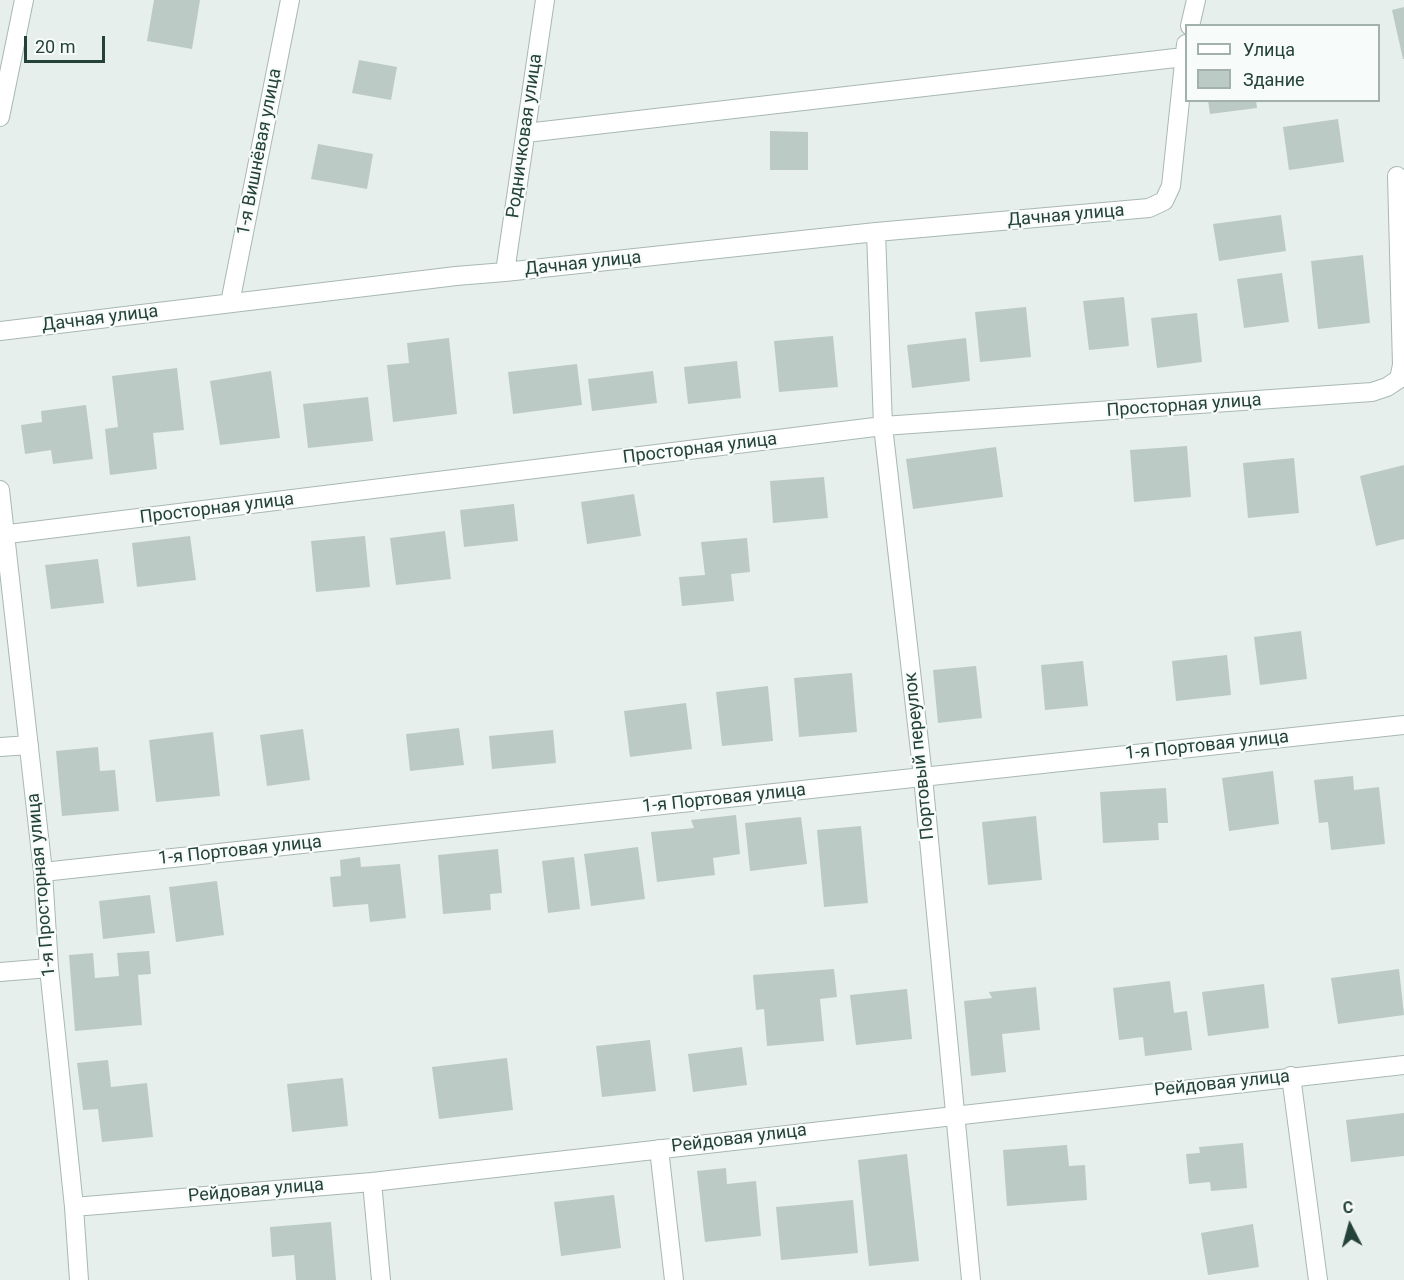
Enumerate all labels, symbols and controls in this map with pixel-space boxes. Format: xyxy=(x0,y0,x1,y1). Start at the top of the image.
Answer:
scale bar xyxy=(27,24,108,62)
legend xyxy=(1185,24,1380,102)
text: 20 m xyxy=(35,36,75,57)
text: Улица xyxy=(1243,39,1295,60)
street label: Родничковая улица xyxy=(503,52,547,220)
street label: 1-я Вишнёвая улица xyxy=(233,67,287,237)
text: Здание xyxy=(1243,69,1305,90)
street label: Дачная улица xyxy=(1007,200,1125,232)
street label: Дачная улица xyxy=(524,247,642,281)
street label: Дачная улица xyxy=(41,301,159,337)
street label: Просторная улица xyxy=(1106,390,1262,422)
street label: Просторная улица xyxy=(622,429,778,469)
street label: Просторная улица xyxy=(139,489,295,529)
street label: Портовый переулок xyxy=(900,671,940,841)
street label: 1-я Портовая улица xyxy=(1124,727,1290,765)
street label: 1-я Портовая улица xyxy=(641,780,807,818)
street label: 1-я Просторная улица xyxy=(23,792,61,978)
street label: 1-я Портовая улица xyxy=(157,832,323,870)
street label: Рейдовая улица xyxy=(1153,1066,1291,1102)
street label: Рейдовая улица xyxy=(670,1120,808,1158)
street label: Рейдовая улица xyxy=(187,1174,325,1208)
north arrow xyxy=(1320,1196,1380,1256)
text: С xyxy=(1342,1198,1354,1218)

